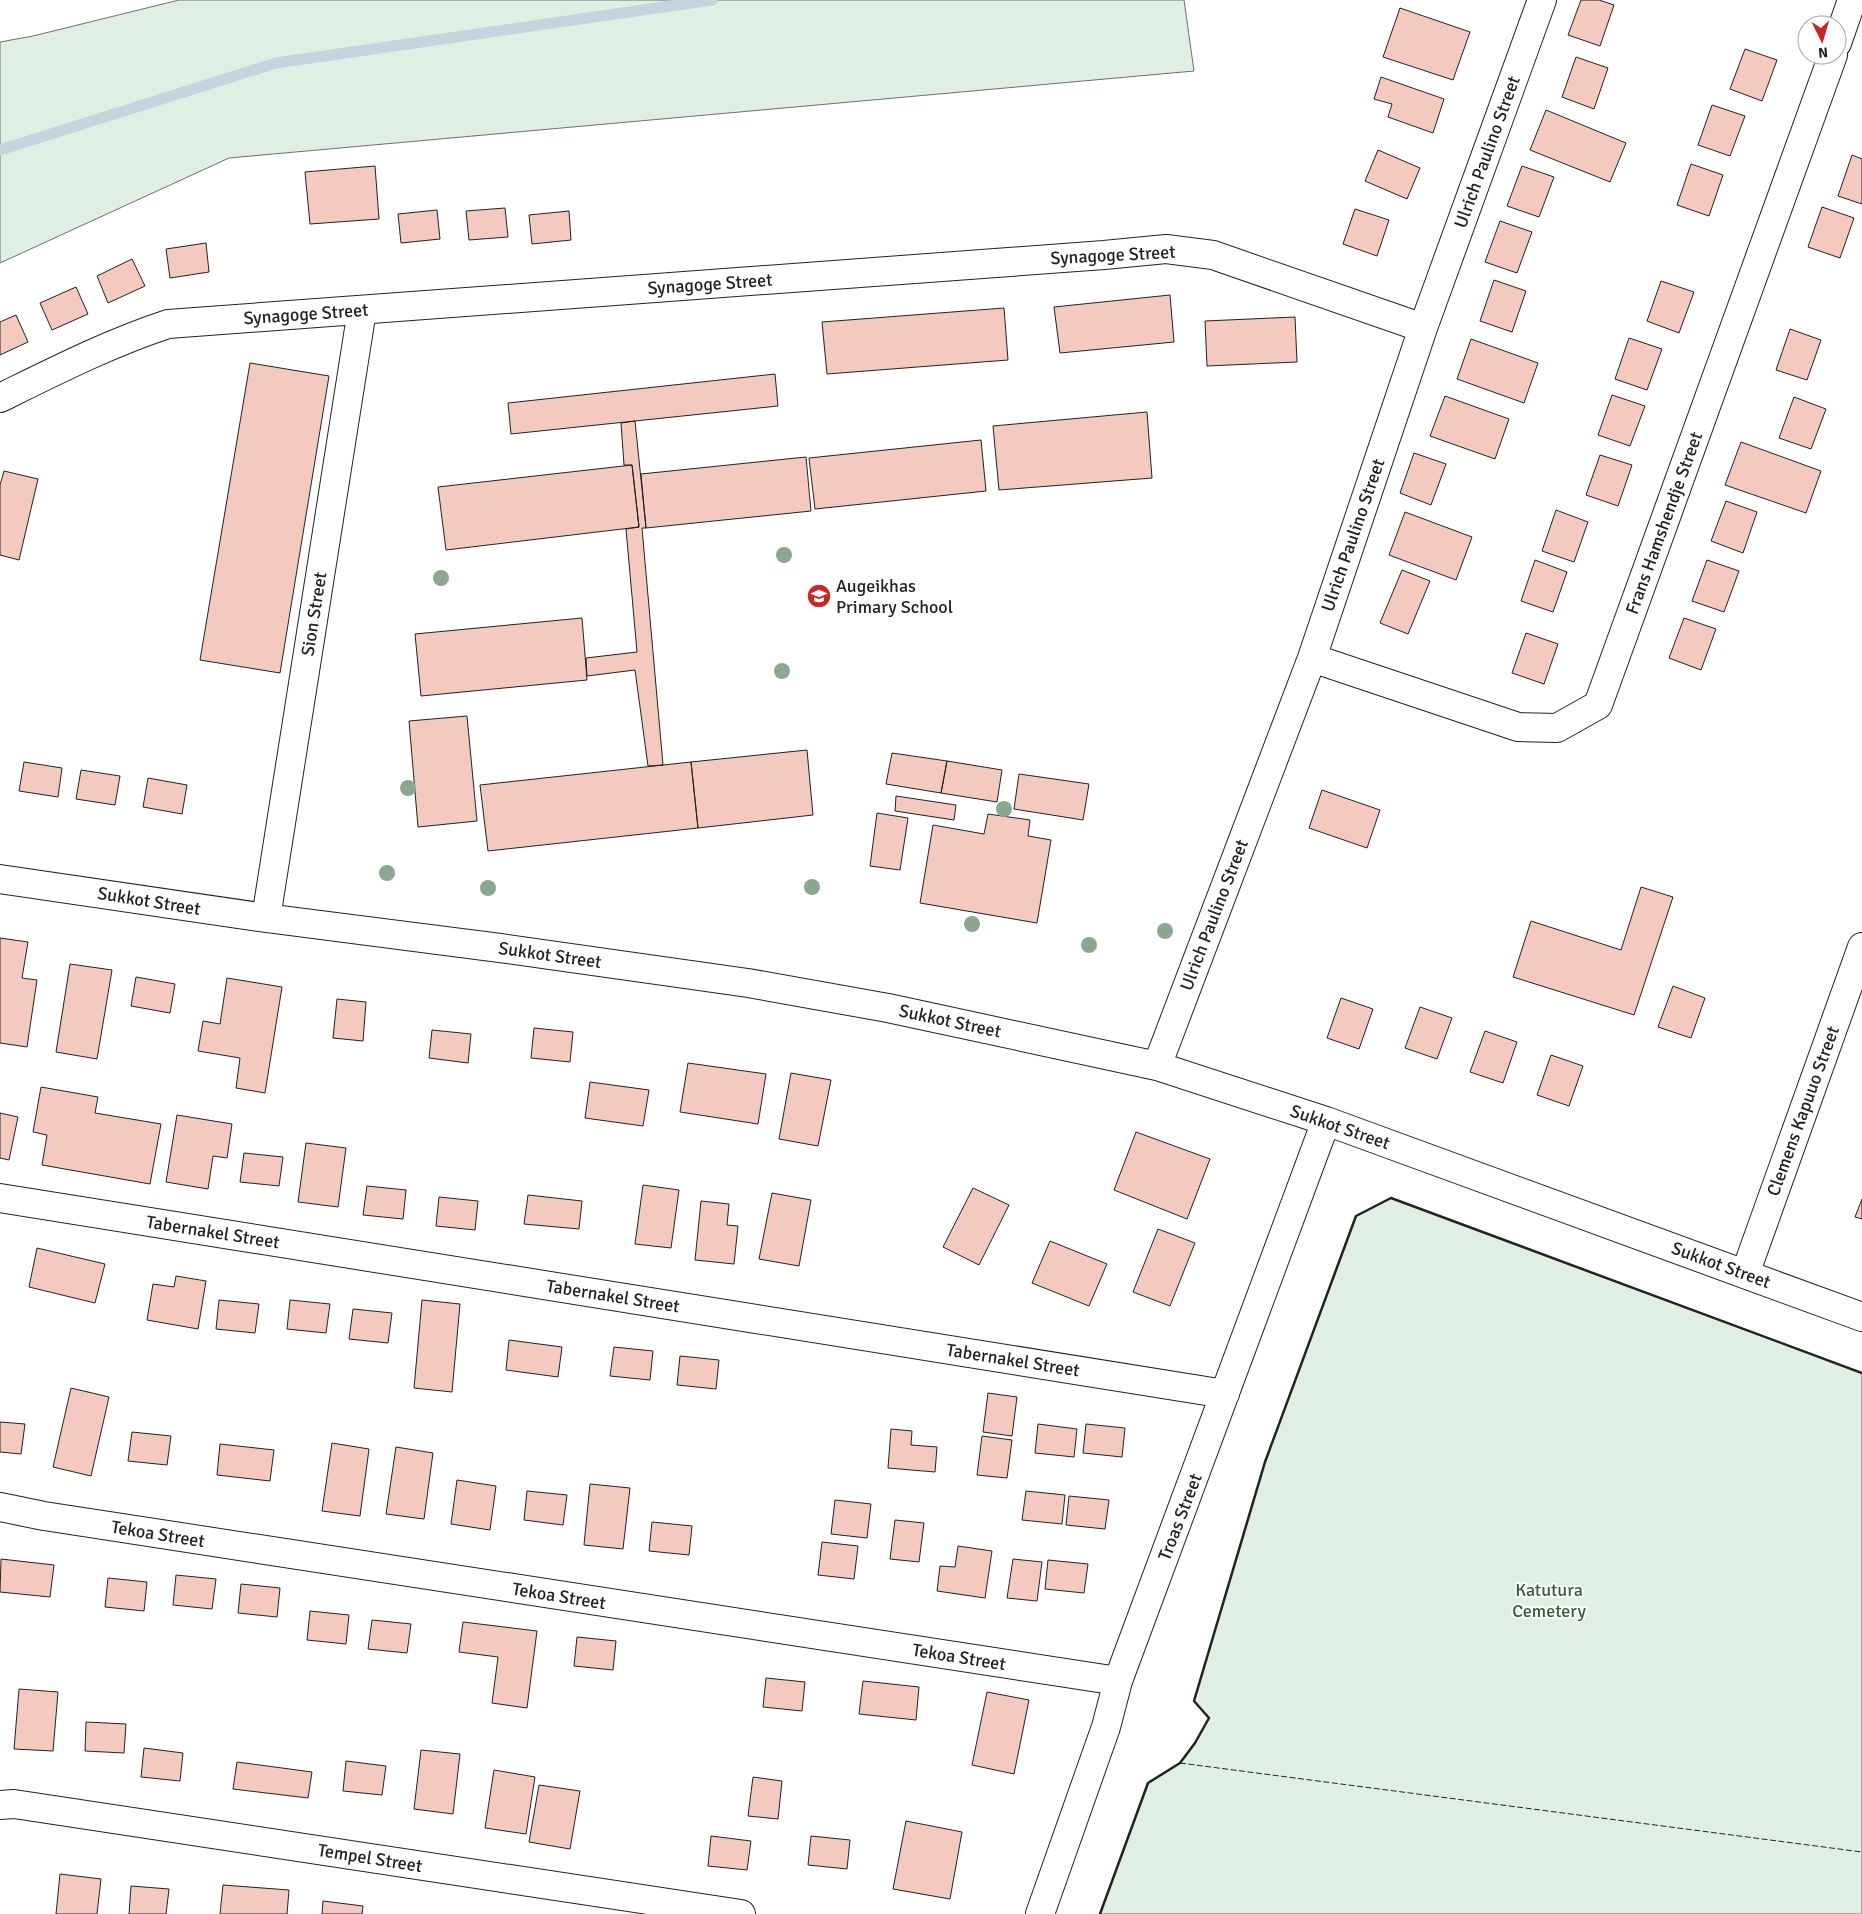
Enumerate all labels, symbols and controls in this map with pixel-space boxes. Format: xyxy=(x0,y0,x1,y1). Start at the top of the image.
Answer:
north arrow xyxy=(1797,15,1847,65)
text: N xyxy=(1817,44,1829,61)
street label: Ulrich Paulino Street xyxy=(1449,73,1525,231)
street label: Synagoge Street xyxy=(1050,241,1176,269)
street label: Synagoge Street xyxy=(647,269,773,299)
street label: Synagoge Street xyxy=(243,299,369,329)
street label: Frans Hamshendje Street xyxy=(1621,429,1707,617)
street label: Ulrich Paulino Street xyxy=(1317,456,1389,614)
street label: Sion Street xyxy=(296,570,332,658)
place label: Augeikhas Primary School xyxy=(836,575,953,618)
school or university icon: Augeikhas Primary School xyxy=(806,583,832,609)
street label: Ulrich Paulino Street xyxy=(1175,836,1253,994)
street label: Sukkot Street xyxy=(96,882,202,920)
street label: Sukkot Street xyxy=(497,937,603,973)
street label: Sukkot Street xyxy=(897,999,1003,1043)
street label: Clemens Kapuuo Street xyxy=(1762,1023,1844,1199)
street label: Sukkot Street xyxy=(1287,1100,1393,1154)
street label: Tabernakel Street xyxy=(145,1211,281,1253)
street label: Sukkot Street xyxy=(1668,1237,1774,1293)
street label: Tabernakel Street xyxy=(545,1275,681,1317)
street label: Tabernakel Street xyxy=(945,1339,1081,1381)
street label: Troas Street xyxy=(1153,1470,1207,1564)
street label: Tekoa Street xyxy=(110,1516,206,1552)
street label: Tekoa Street xyxy=(511,1578,607,1614)
park label: Katutura Cemetery xyxy=(1512,1579,1586,1622)
street label: Tekoa Street xyxy=(911,1639,1007,1675)
street label: Tempel Street xyxy=(316,1839,424,1877)

